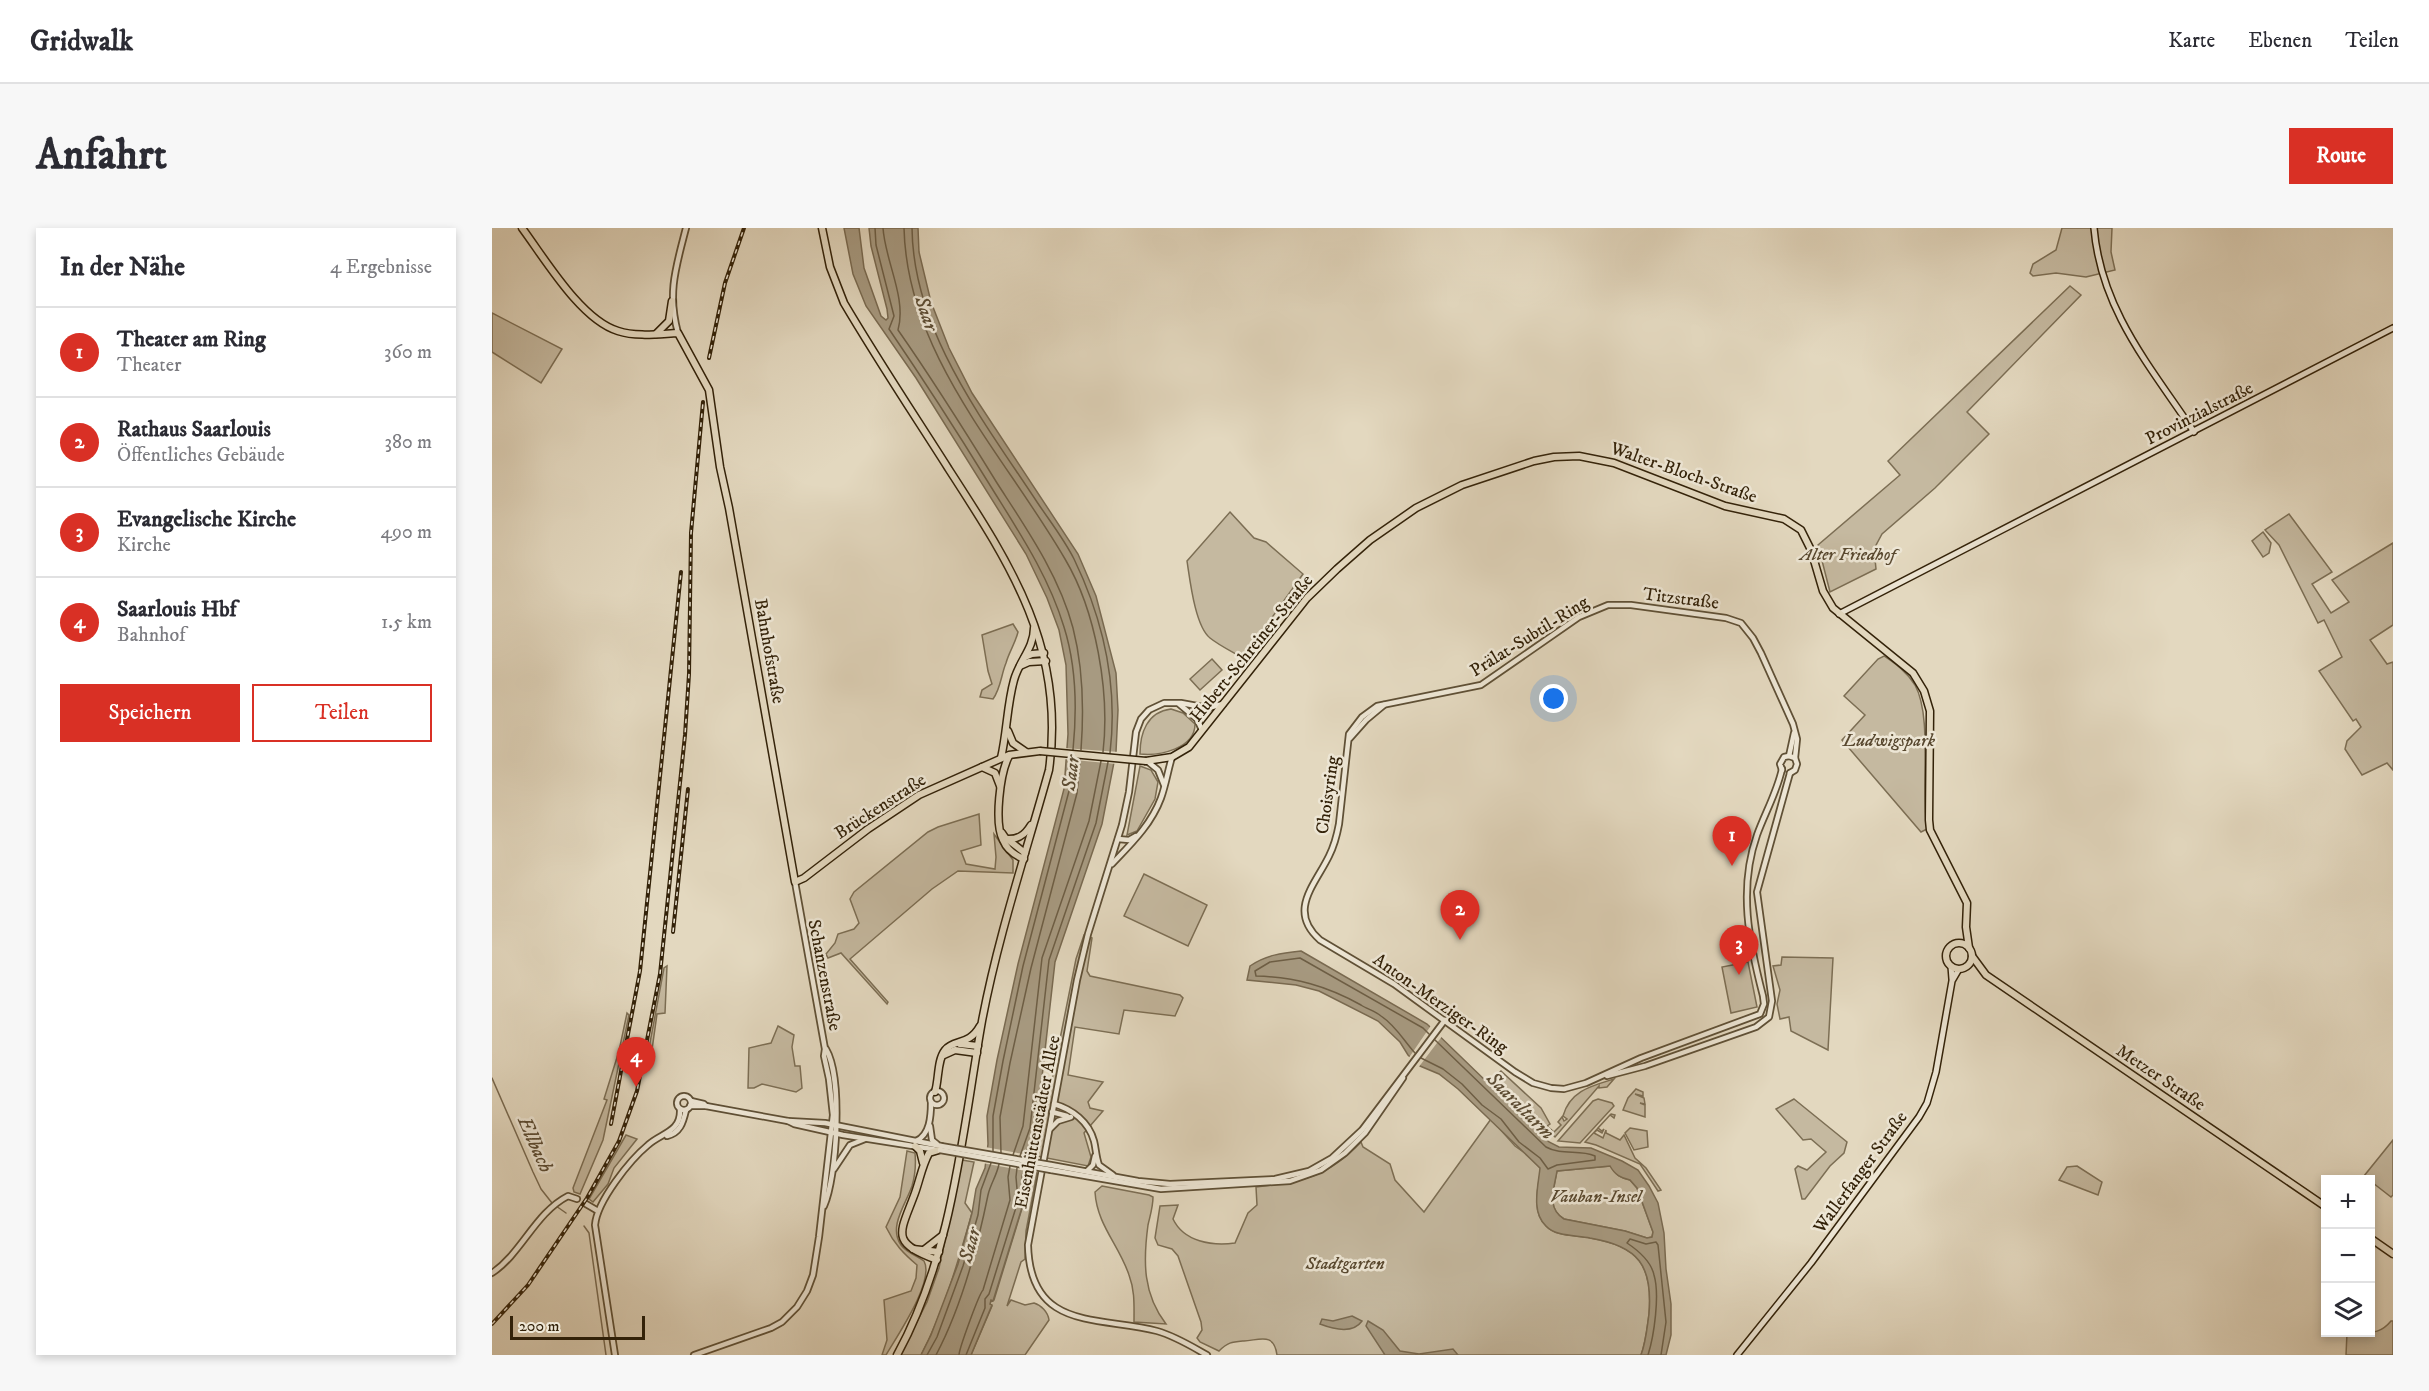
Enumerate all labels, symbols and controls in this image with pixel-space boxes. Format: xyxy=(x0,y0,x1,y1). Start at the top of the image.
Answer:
text: Gridwalk xyxy=(30,24,133,59)
text: Karte xyxy=(2168,28,2215,54)
text: Ebenen xyxy=(2248,28,2312,54)
text: Teilen xyxy=(2345,28,2399,54)
button: Route xyxy=(2289,128,2393,184)
text: Anfahrt xyxy=(36,130,167,182)
text: In der Nähe xyxy=(60,251,185,284)
text: 4 Ergebnisse xyxy=(330,255,432,280)
water label: Saar xyxy=(908,292,944,336)
text: Theater am Ring xyxy=(117,326,266,353)
text: 1 xyxy=(76,340,83,365)
text: 360 m xyxy=(384,340,432,365)
text: Theater xyxy=(117,353,181,378)
street label: Provinzialstraße xyxy=(2142,377,2257,450)
text: Rathaus Saarlouis xyxy=(117,416,271,443)
text: 2 xyxy=(75,430,84,455)
text: 380 m xyxy=(384,430,432,455)
street label: Walter-Bloch-Straße xyxy=(1607,437,1760,508)
text: Öffentliches Gebäude xyxy=(117,443,285,468)
text: Evangelische Kirche xyxy=(117,506,296,533)
text: 3 xyxy=(76,520,83,545)
text: 490 m xyxy=(380,520,432,545)
text: Kirche xyxy=(117,533,171,558)
park label: Alter Friedhof xyxy=(1798,544,1900,566)
street label: Hubert-Schreiner-Straße xyxy=(1186,570,1318,727)
street label: Titzstraße xyxy=(1642,583,1720,615)
street label: Prälat-Subtil-Ring xyxy=(1466,592,1593,682)
text: Saarlouis Hbf xyxy=(117,596,237,623)
street label: Bahnhofstraße xyxy=(749,597,789,705)
text: 4 xyxy=(74,610,85,635)
text: 1.5 km xyxy=(381,610,432,635)
text: Bahnhof xyxy=(117,623,186,648)
button: Speichern xyxy=(60,684,240,742)
button: Teilen xyxy=(252,684,432,742)
your location xyxy=(1539,684,1568,713)
park label: Ludwigspark xyxy=(1842,730,1935,752)
water label: Saar xyxy=(1057,752,1086,793)
street label: Choisyring xyxy=(1312,754,1344,836)
street label: Brückenstraße xyxy=(831,769,930,845)
pin: 1 xyxy=(1712,816,1752,866)
pin: 2 xyxy=(1440,890,1480,940)
street label: Schanzenstraße xyxy=(802,918,846,1033)
pin: 3 xyxy=(1720,926,1758,975)
street label: Anton-Merziger-Ring xyxy=(1369,949,1512,1059)
street label: Eisenhüttenstädter Allee xyxy=(1010,1034,1066,1211)
pin: 4 xyxy=(616,1038,656,1087)
street label: Metzer Straße xyxy=(2112,1040,2209,1116)
water label: Saaraltarm xyxy=(1480,1066,1559,1145)
street label: Wallerfanger Straße xyxy=(1809,1107,1912,1239)
water label: Ellbach xyxy=(511,1112,558,1177)
map controls xyxy=(2321,1175,2375,1337)
button: + xyxy=(2321,1175,2375,1229)
park label: Vauban-Insel xyxy=(1550,1186,1644,1208)
water label: Saar xyxy=(953,1223,988,1267)
button: − xyxy=(2321,1229,2375,1283)
park label: Stadtgarten xyxy=(1304,1253,1385,1275)
button: layers xyxy=(2321,1283,2375,1337)
scale bar xyxy=(510,1313,645,1340)
text: 200 m xyxy=(519,1316,560,1336)

